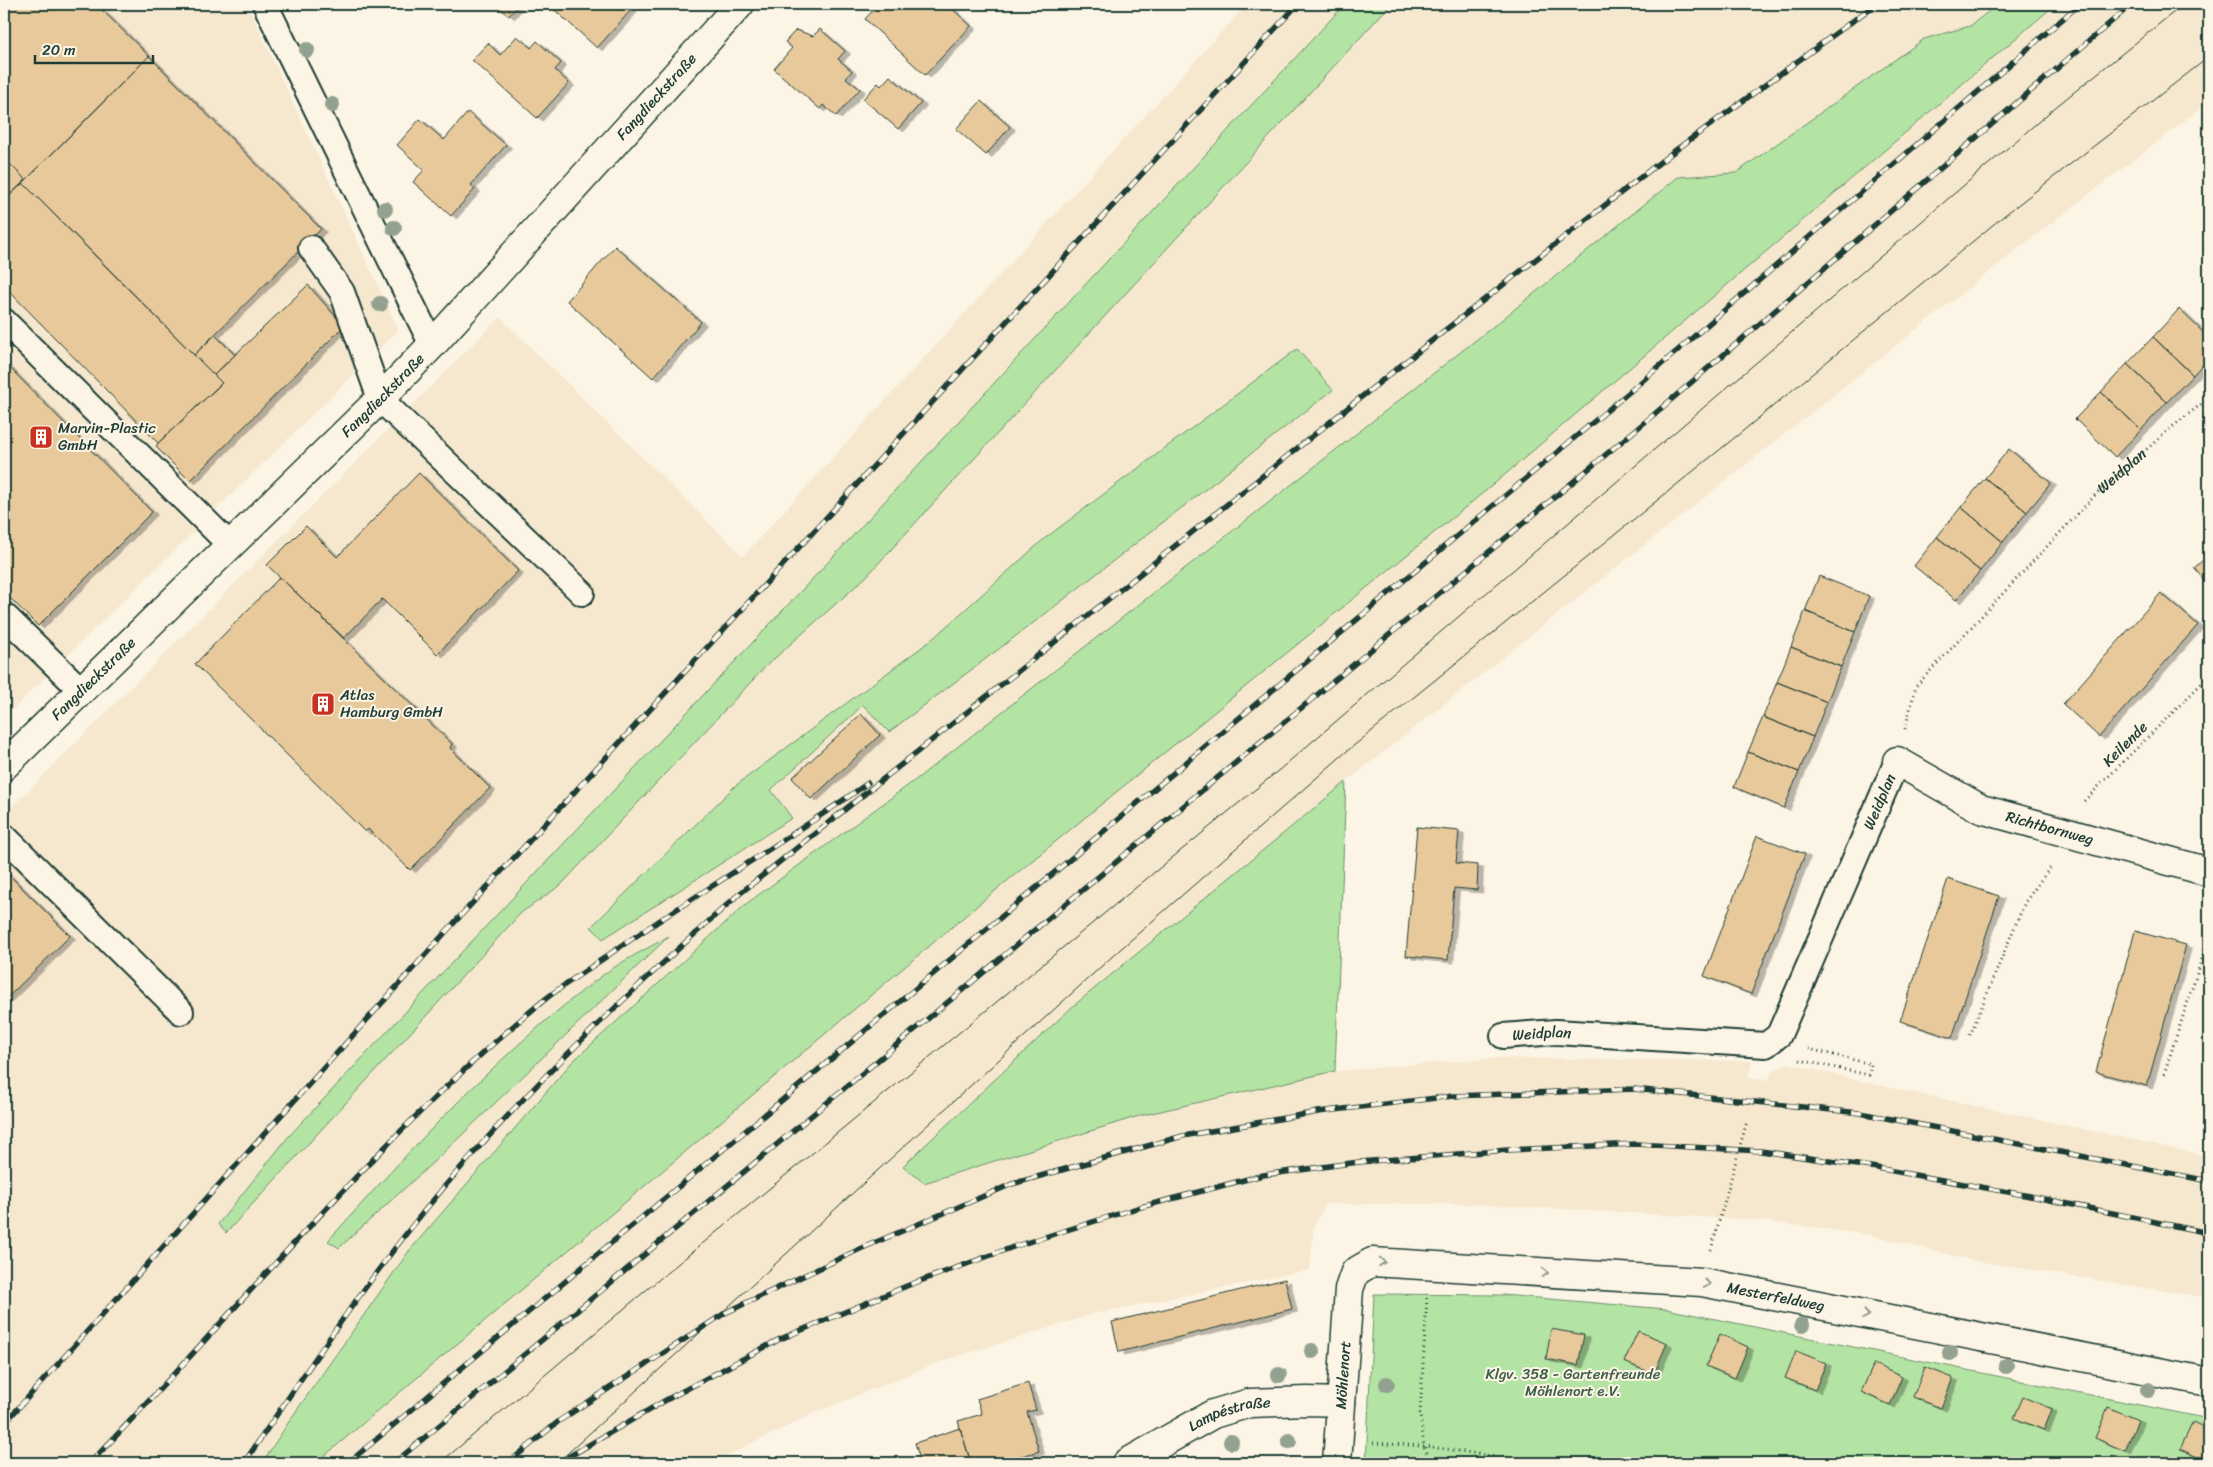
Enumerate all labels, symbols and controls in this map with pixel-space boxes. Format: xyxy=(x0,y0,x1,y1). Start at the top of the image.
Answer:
scale bar xyxy=(35,32,152,64)
text: 20 m xyxy=(42,37,76,63)
street label: Fangdieckstraße xyxy=(610,47,703,146)
street label: Fangdieckstraße xyxy=(335,347,431,444)
place label: Marvin-Plastic GmbH xyxy=(58,415,156,458)
building icon: Marvin-Plastic GmbH xyxy=(28,424,54,450)
street label: Weidplan xyxy=(2091,442,2152,500)
street label: Fangdieckstraße xyxy=(45,631,142,727)
place label: Atlas Hamburg GmbH xyxy=(339,682,443,725)
building icon: Atlas Hamburg GmbH xyxy=(310,691,336,717)
street label: Keilende xyxy=(2096,715,2154,773)
street label: Weidplan xyxy=(1856,769,1903,834)
street label: Richtbornweg xyxy=(2003,803,2097,853)
street label: Weidplan xyxy=(1511,1019,1572,1048)
one-way arrow xyxy=(1379,1257,1387,1268)
one-way arrow xyxy=(1541,1267,1549,1278)
street label: Mesterfeldweg xyxy=(1725,1274,1827,1319)
one-way arrow xyxy=(1702,1278,1711,1288)
one-way arrow xyxy=(1862,1309,1871,1319)
street label: Möhlenort xyxy=(1328,1340,1358,1410)
park label: Klgv. 358 - Gartenfreunde Möhlenort e.V. xyxy=(1486,1361,1661,1404)
street label: Lampéstraße xyxy=(1183,1389,1271,1439)

